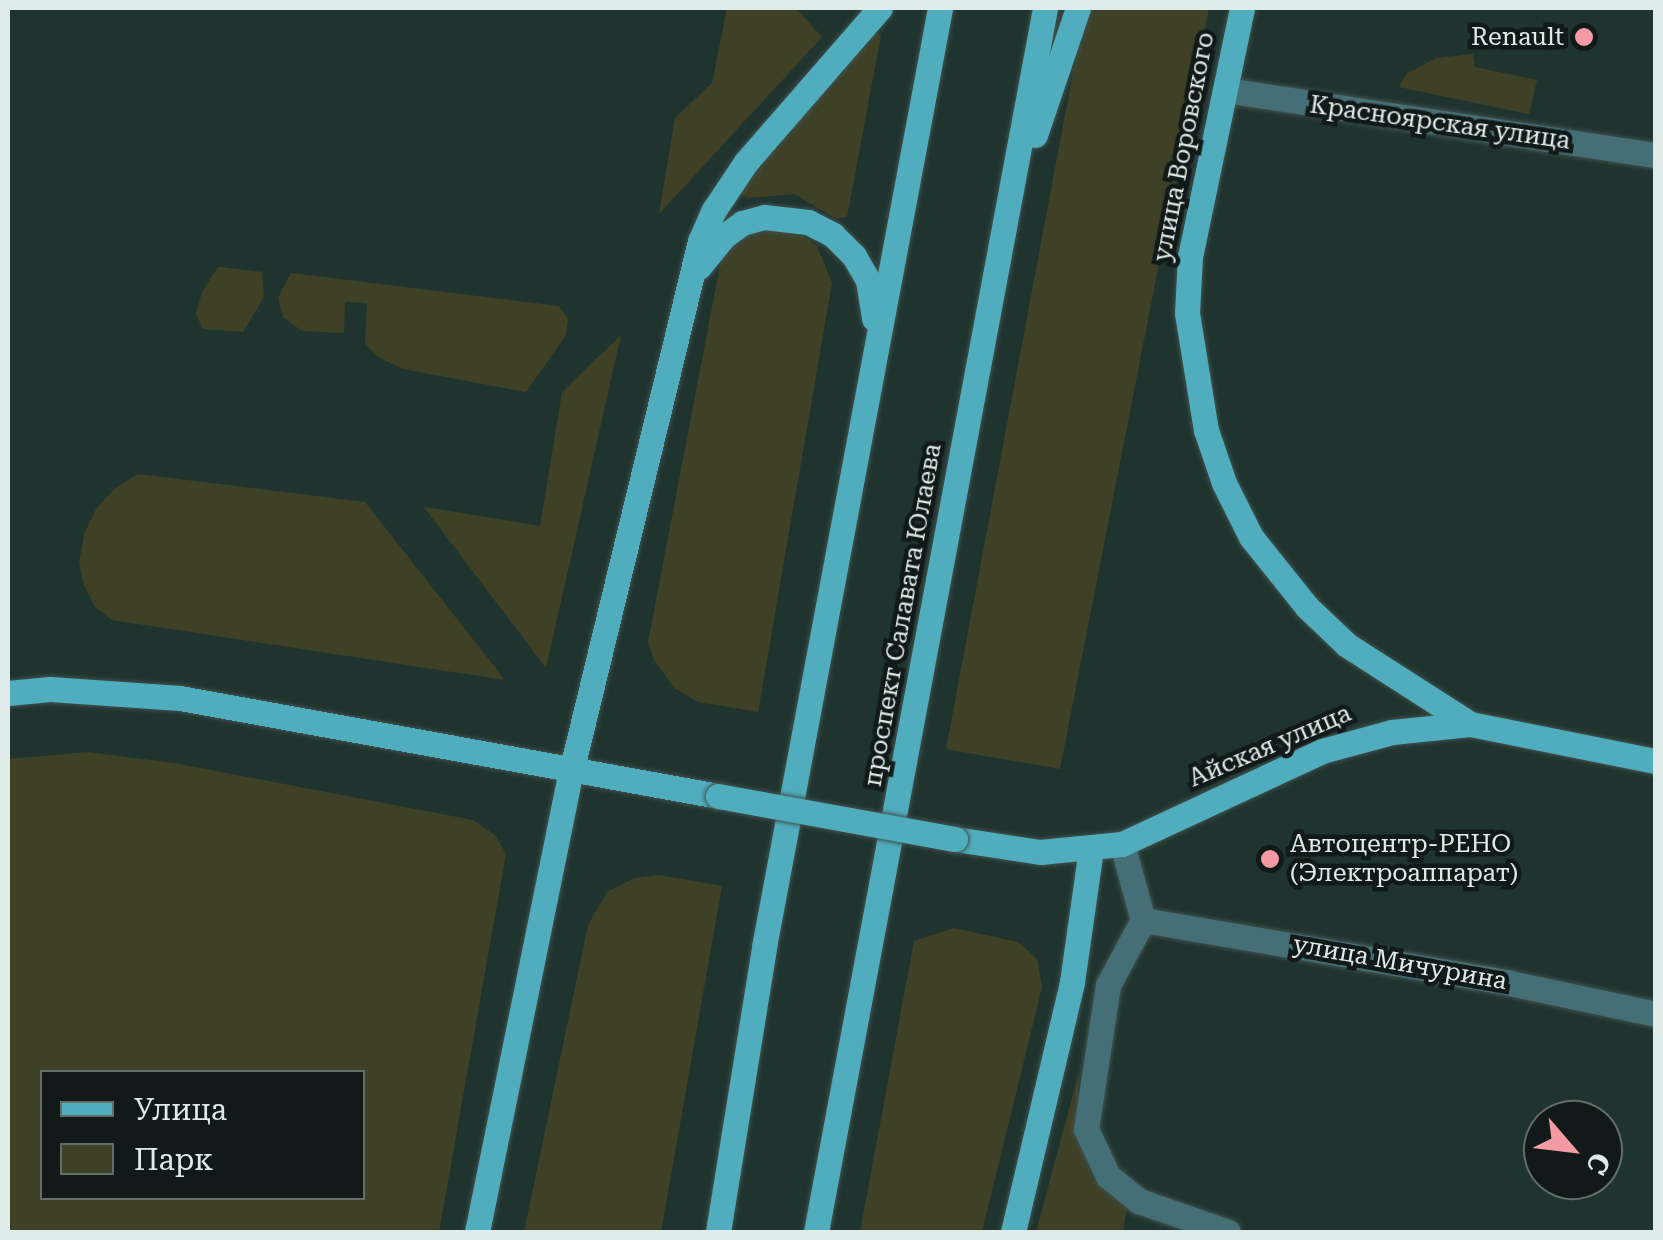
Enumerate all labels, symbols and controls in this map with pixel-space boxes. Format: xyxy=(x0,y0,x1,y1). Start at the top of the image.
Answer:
place label: Renault xyxy=(1471,22,1564,52)
marker: Renault xyxy=(1573,26,1595,48)
street label: улица Воровского xyxy=(1147,30,1221,264)
street label: Красноярская улица xyxy=(1308,90,1572,156)
street label: проспект Салавата Юлаева xyxy=(858,441,948,789)
street label: Айская улица xyxy=(1184,698,1356,794)
place label: Автоцентр-РЕНО (Электроаппарат) xyxy=(1290,830,1518,889)
marker: Автоцентр-РЕНО (Электроаппарат) xyxy=(1259,848,1281,870)
street label: улица Мичурина xyxy=(1291,929,1509,997)
legend xyxy=(40,1070,365,1200)
text: Улица xyxy=(134,1092,227,1127)
north arrow xyxy=(1523,1100,1623,1200)
text: Парк xyxy=(134,1142,213,1177)
text: С xyxy=(1579,1147,1617,1180)

